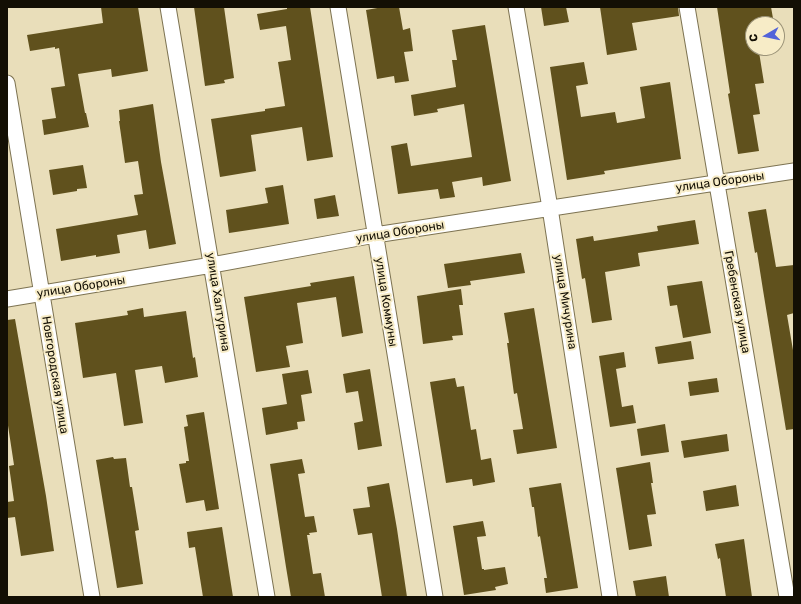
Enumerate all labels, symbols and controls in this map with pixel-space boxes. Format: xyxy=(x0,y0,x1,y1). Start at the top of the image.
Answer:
north arrow xyxy=(745,16,785,56)
text: С xyxy=(747,33,761,43)
street label: улица Обороны xyxy=(675,169,765,195)
street label: улица Обороны xyxy=(355,218,445,246)
street label: Гребенская улица xyxy=(721,250,753,354)
street label: улица Халтурина xyxy=(203,252,233,352)
street label: улица Мичурина xyxy=(550,254,580,350)
street label: улица Коммуны xyxy=(372,256,400,348)
street label: улица Обороны xyxy=(36,273,126,301)
street label: Новгородская улица xyxy=(39,315,71,435)

